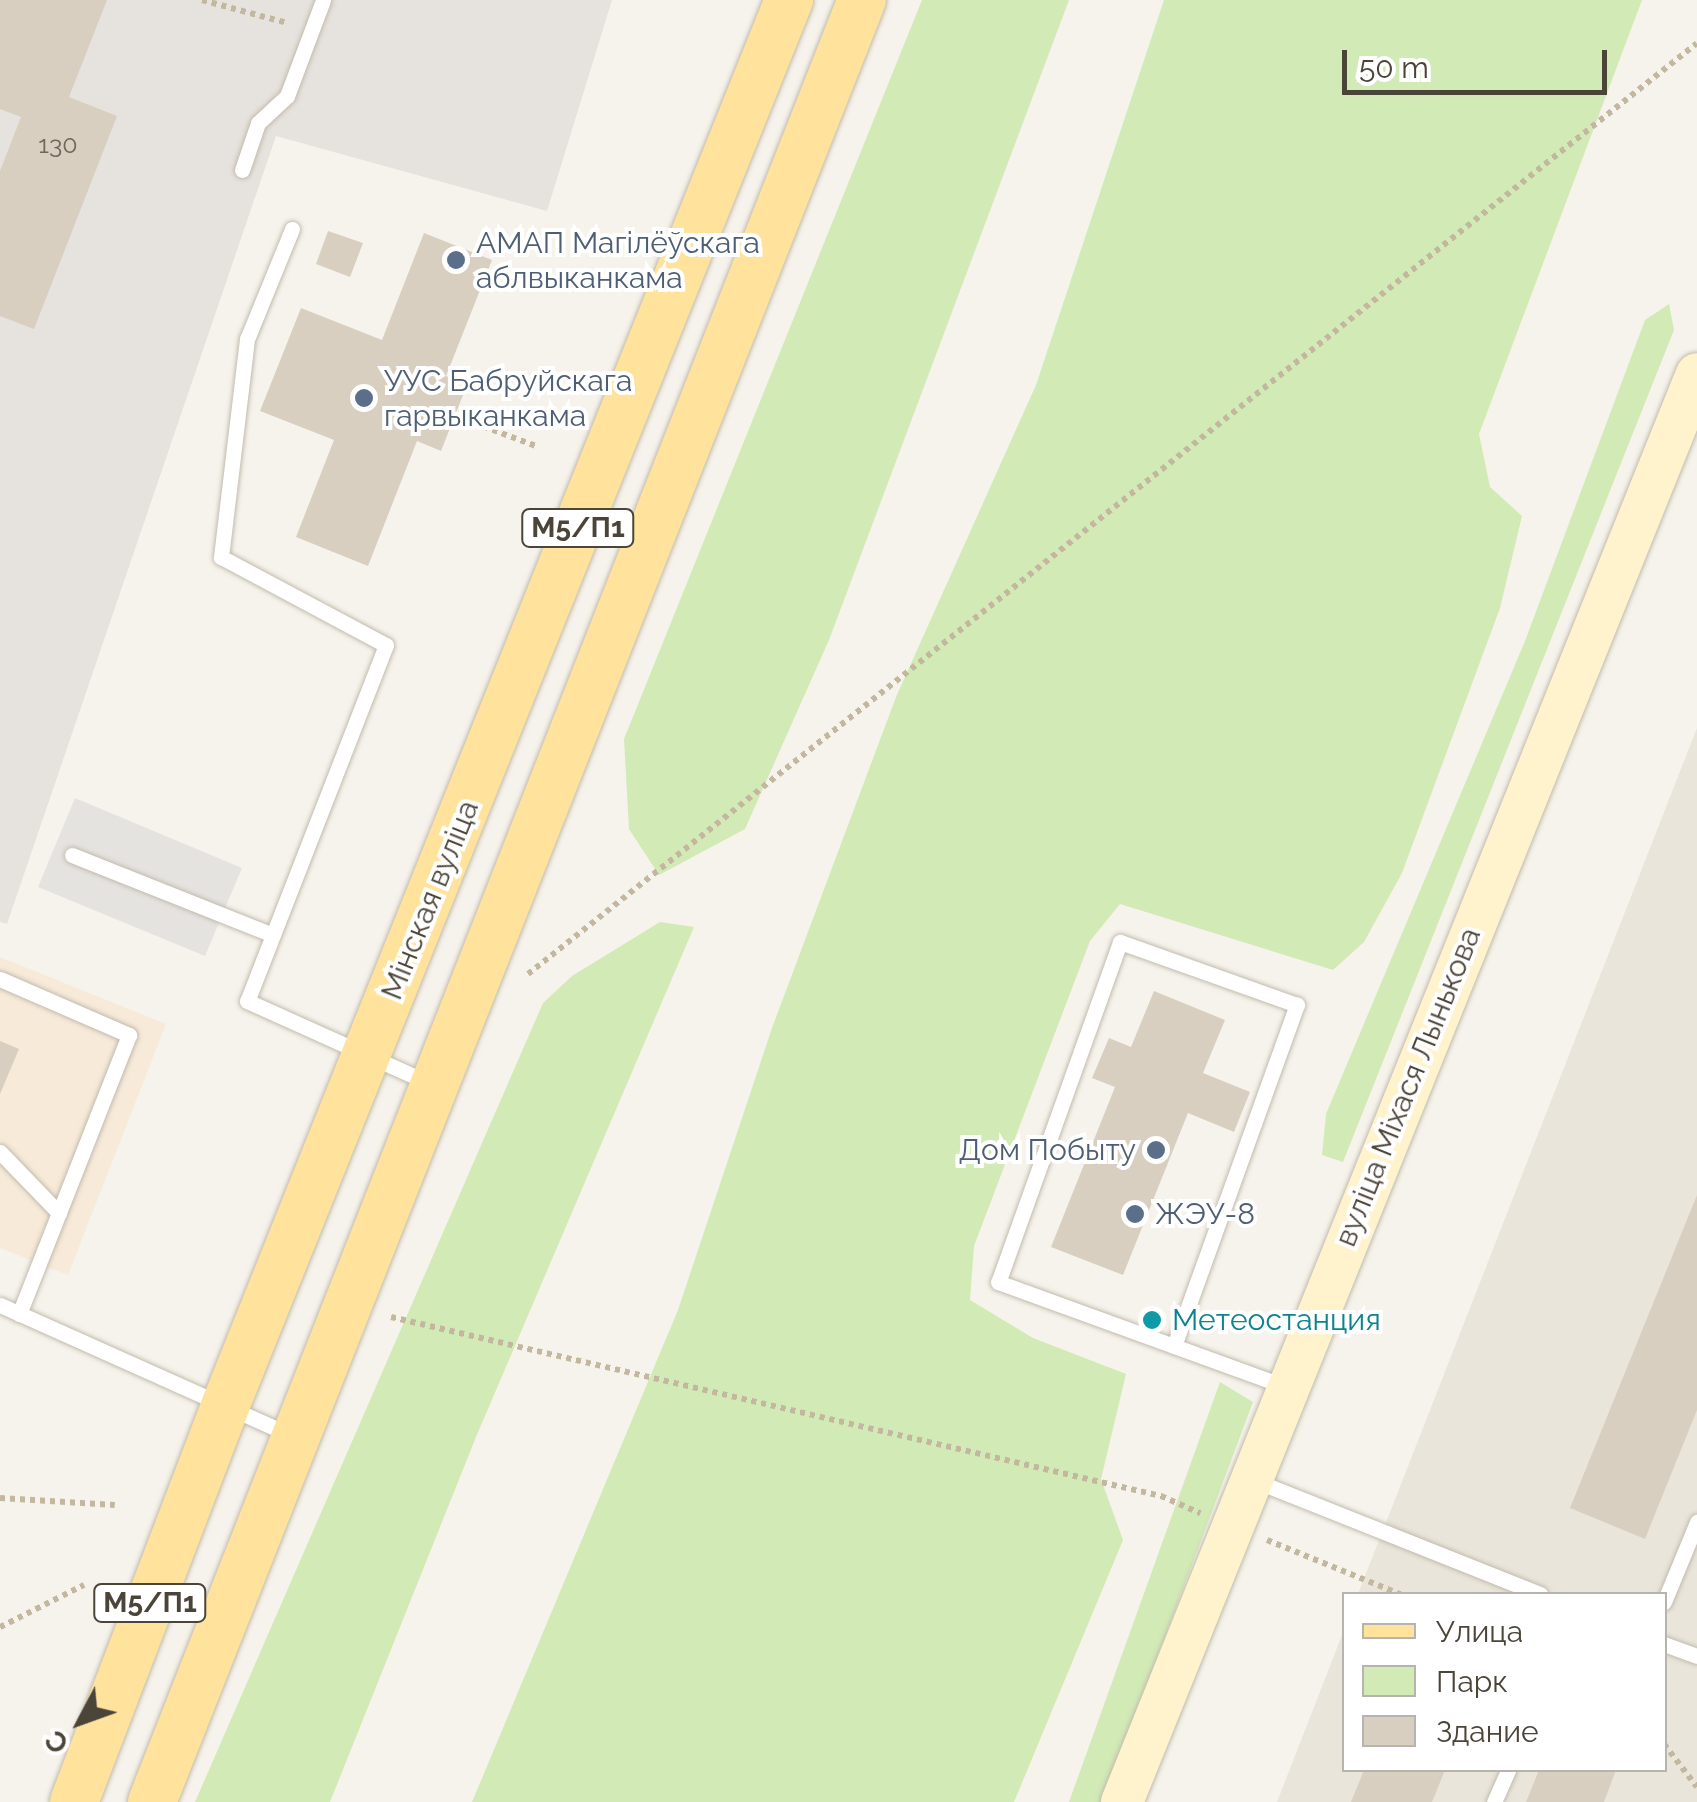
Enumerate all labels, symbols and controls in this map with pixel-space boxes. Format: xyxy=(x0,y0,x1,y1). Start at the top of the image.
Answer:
scale bar xyxy=(1347,30,1612,92)
text: 50 m xyxy=(1359,50,1429,85)
house number: 130 xyxy=(38,129,78,159)
place label: АМАП Магілёўскага аблвыканкама xyxy=(476,225,760,296)
marker: АМАП Магілёўскага аблвыканкама xyxy=(445,249,467,271)
place label: УУС Бабруйскага гарвыканкама xyxy=(384,363,632,434)
marker: УУС Бабруйскага гарвыканкама xyxy=(353,387,375,409)
road number: М5/П1 xyxy=(520,505,636,551)
street label: Мінская вуліца xyxy=(374,795,486,1005)
street label: вуліца Міхася Лынькова xyxy=(1328,922,1488,1252)
place label: Дом Побыту xyxy=(959,1132,1136,1168)
marker: Дом Побыту xyxy=(1145,1139,1167,1161)
place label: ЖЭУ-8 xyxy=(1155,1196,1255,1232)
marker: ЖЭУ-8 xyxy=(1124,1203,1146,1225)
place label: Метеостанция xyxy=(1172,1302,1381,1338)
marker: Метеостанция xyxy=(1141,1309,1163,1331)
road number: М5/П1 xyxy=(92,1580,208,1626)
legend xyxy=(1342,1592,1667,1772)
text: Улица xyxy=(1436,1614,1523,1649)
text: Парк xyxy=(1436,1664,1508,1699)
north arrow xyxy=(30,1672,130,1772)
text: Здание xyxy=(1436,1714,1539,1749)
text: С xyxy=(38,1724,76,1760)

